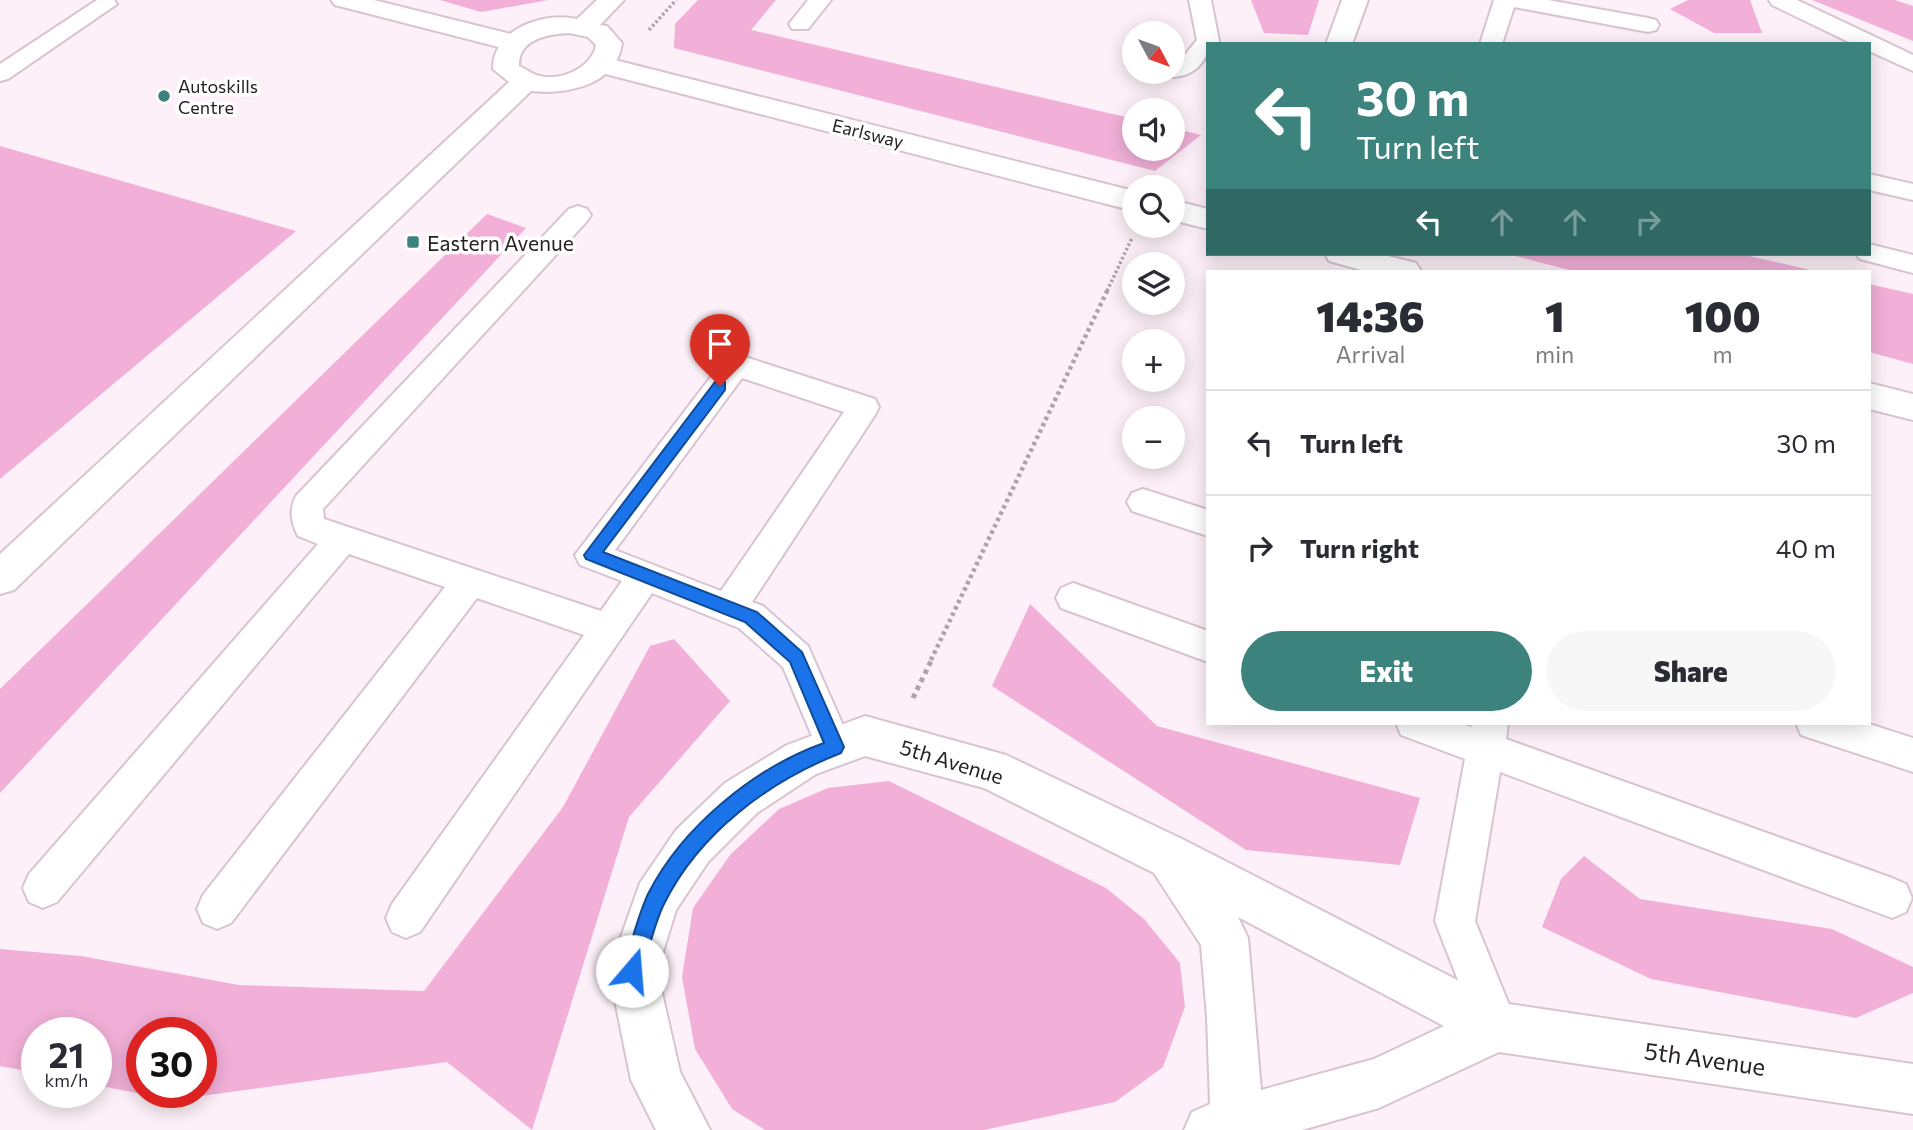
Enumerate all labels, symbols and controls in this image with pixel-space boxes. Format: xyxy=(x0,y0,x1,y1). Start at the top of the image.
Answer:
north arrow xyxy=(1122,21,1185,84)
map controls xyxy=(1122,21,1185,469)
text: 30 m xyxy=(1356,66,1469,126)
icon: left xyxy=(1241,70,1332,161)
place label: Autoskills Centre xyxy=(178,75,258,118)
marker: Autoskills Centre xyxy=(156,88,172,104)
button: sound xyxy=(1122,98,1185,161)
street label: Earlsway xyxy=(830,114,906,152)
text: Turn left xyxy=(1356,126,1480,166)
button: search xyxy=(1122,175,1185,238)
icon: left xyxy=(1410,203,1448,241)
icon: ahead xyxy=(1483,203,1521,241)
icon: ahead xyxy=(1556,203,1594,241)
icon: right xyxy=(1629,203,1667,241)
place label: Eastern Avenue xyxy=(427,230,574,255)
marker: Eastern Avenue xyxy=(405,234,421,250)
button: layers xyxy=(1122,252,1185,315)
text: 14:36 xyxy=(1316,289,1425,341)
text: 1 xyxy=(1545,289,1564,341)
text: 100 xyxy=(1685,289,1761,341)
pin xyxy=(690,314,750,386)
icon: arrive xyxy=(701,325,739,363)
button: + xyxy=(1122,329,1185,392)
text: Arrival xyxy=(1336,340,1405,368)
text: min xyxy=(1535,340,1574,368)
text: m xyxy=(1713,340,1733,368)
button: − xyxy=(1122,406,1185,469)
icon: left xyxy=(1241,424,1279,462)
text: Turn left xyxy=(1300,427,1403,458)
text: 30 m xyxy=(1777,427,1836,458)
icon: right xyxy=(1241,529,1279,567)
text: Turn right xyxy=(1300,532,1419,563)
text: 40 m xyxy=(1776,532,1836,563)
button: Exit xyxy=(1241,631,1532,711)
button: Share xyxy=(1546,631,1836,711)
street label: 5th Avenue xyxy=(897,733,1007,789)
position arrow xyxy=(595,934,669,1008)
speed limit sign: 30 xyxy=(126,1017,217,1108)
text: 21 xyxy=(49,1032,84,1075)
street label: 5th Avenue xyxy=(1643,1035,1767,1081)
text: km/h xyxy=(45,1069,88,1091)

